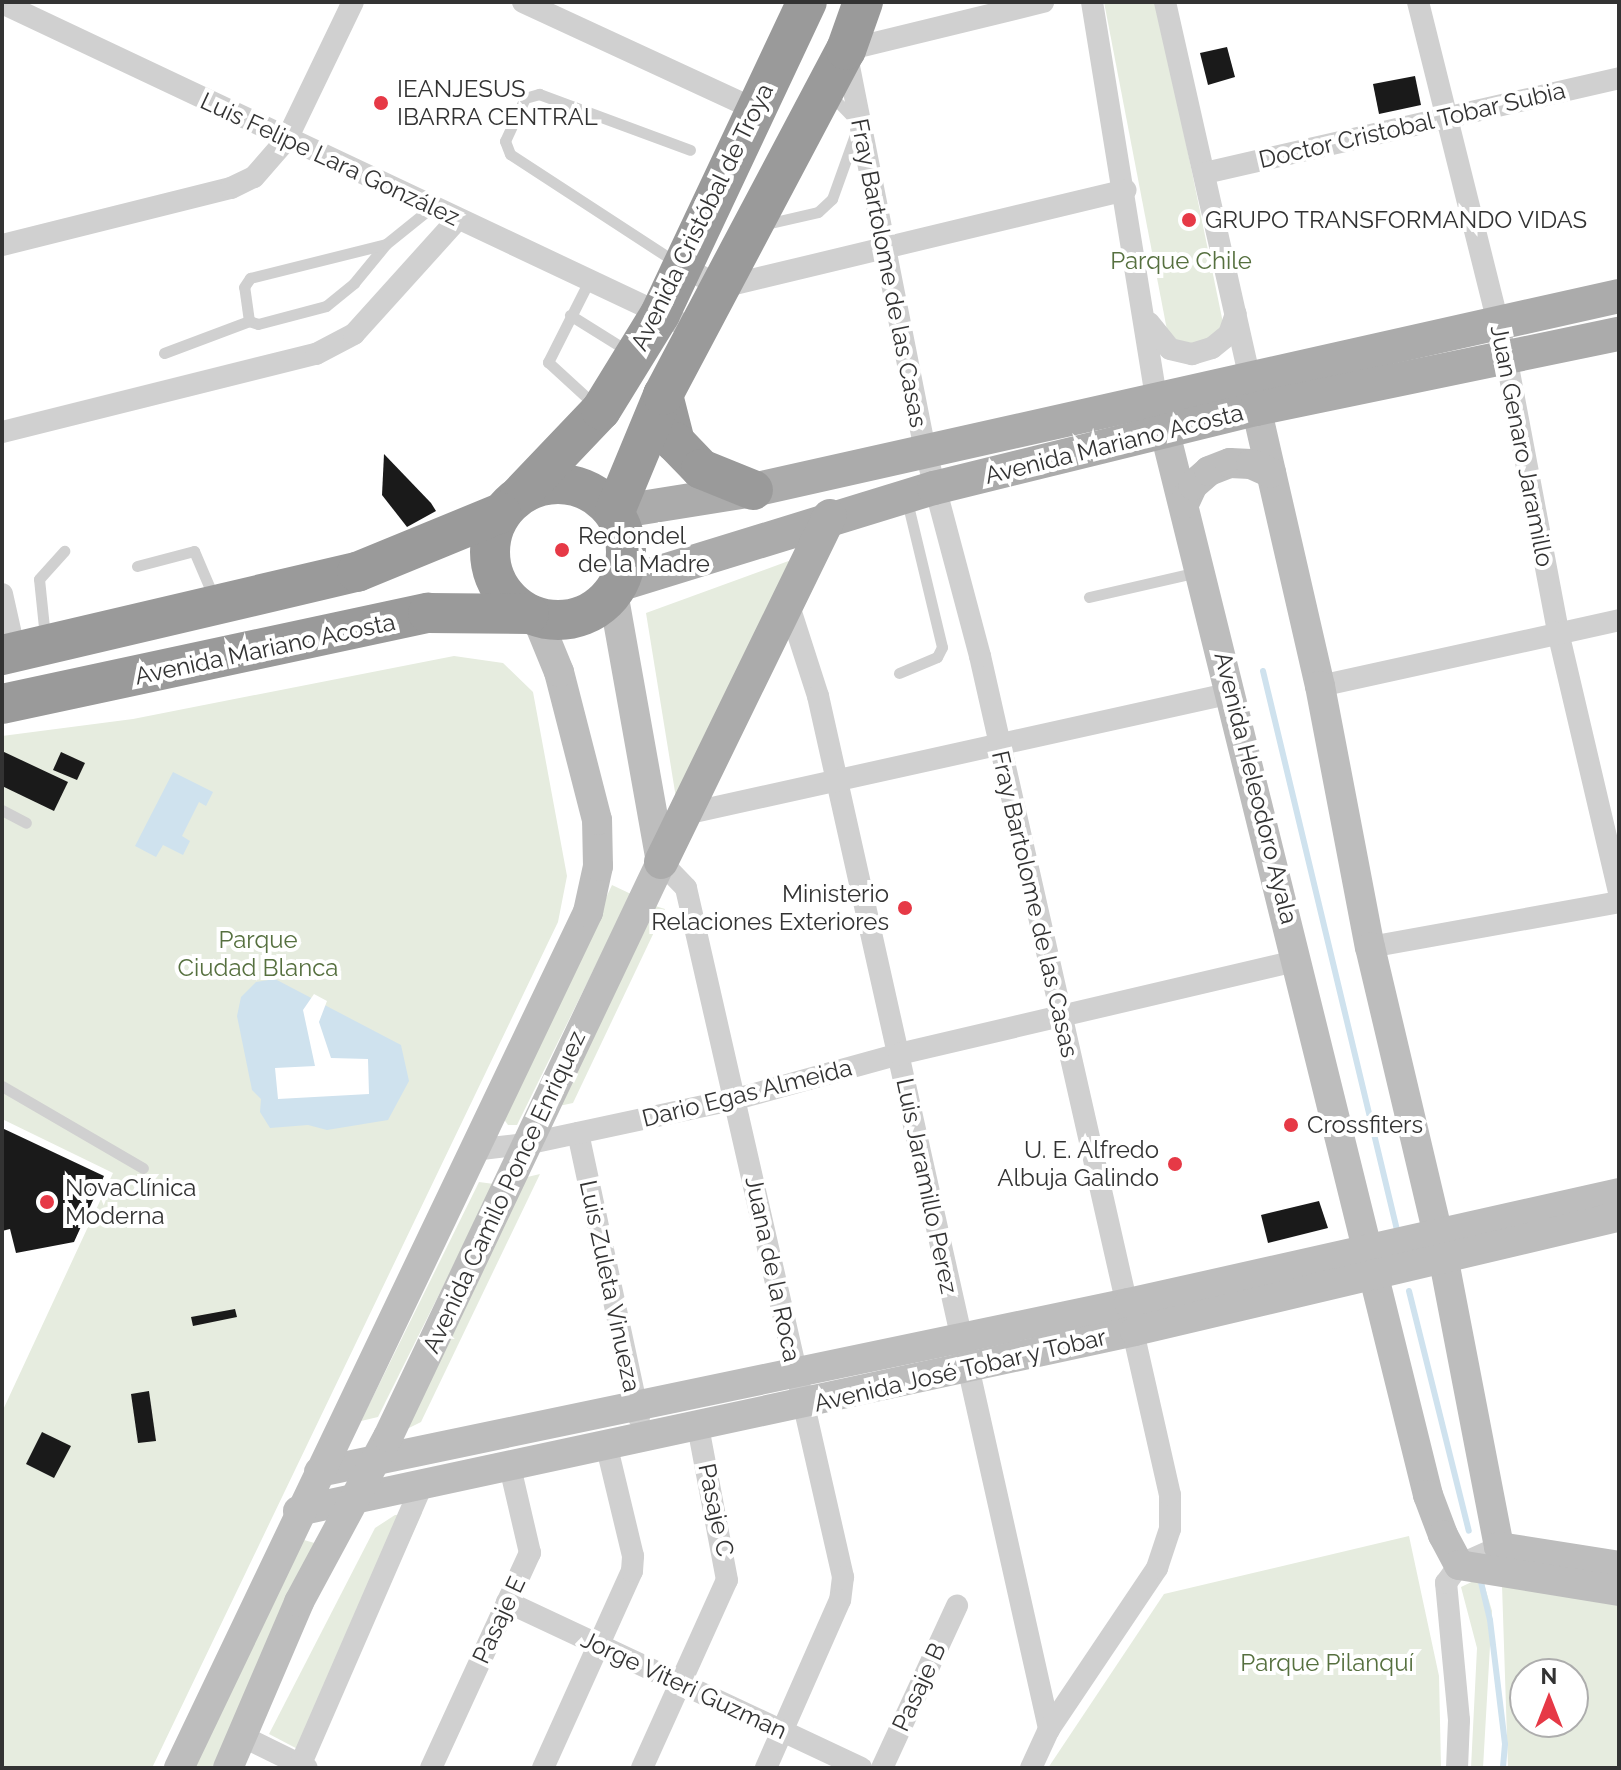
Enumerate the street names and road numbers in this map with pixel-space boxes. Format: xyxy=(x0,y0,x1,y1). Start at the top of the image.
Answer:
street label: Doctor Cristobal Tobar Subia xyxy=(1255,75,1569,175)
street label: Avenida Cristóbal de Troya xyxy=(624,78,780,356)
street label: Luis Felipe Lara González xyxy=(196,86,464,232)
street label: Fray Bartolome de las Casas xyxy=(845,116,933,430)
street label: Juan Genaro Jaramillo xyxy=(1484,322,1560,570)
street label: Avenida Mariano Acosta xyxy=(981,398,1247,490)
street label: Avenida Mariano Acosta xyxy=(132,607,398,691)
street label: Avenida Heleodoro Ayala xyxy=(1208,649,1304,927)
street label: Fray Bartolome de las Casas xyxy=(986,748,1084,1060)
street label: Avenida Camilo Ponce Enriquez xyxy=(417,1026,591,1358)
street label: Dario Egas Almeida xyxy=(639,1053,855,1133)
street label: Luis Jaramillo Perez xyxy=(890,1075,964,1297)
street label: Juana de la Roca xyxy=(739,1174,807,1364)
street label: Luis Zuleta Vinueza xyxy=(573,1177,647,1395)
street label: Avenida José Tobar y Tobar xyxy=(809,1322,1111,1418)
street label: Pasaje C xyxy=(692,1461,740,1559)
street label: Pasaje E xyxy=(466,1572,532,1668)
street label: Jorge Viteri Guzman xyxy=(576,1625,792,1745)
street label: Pasaje B xyxy=(886,1638,952,1736)

